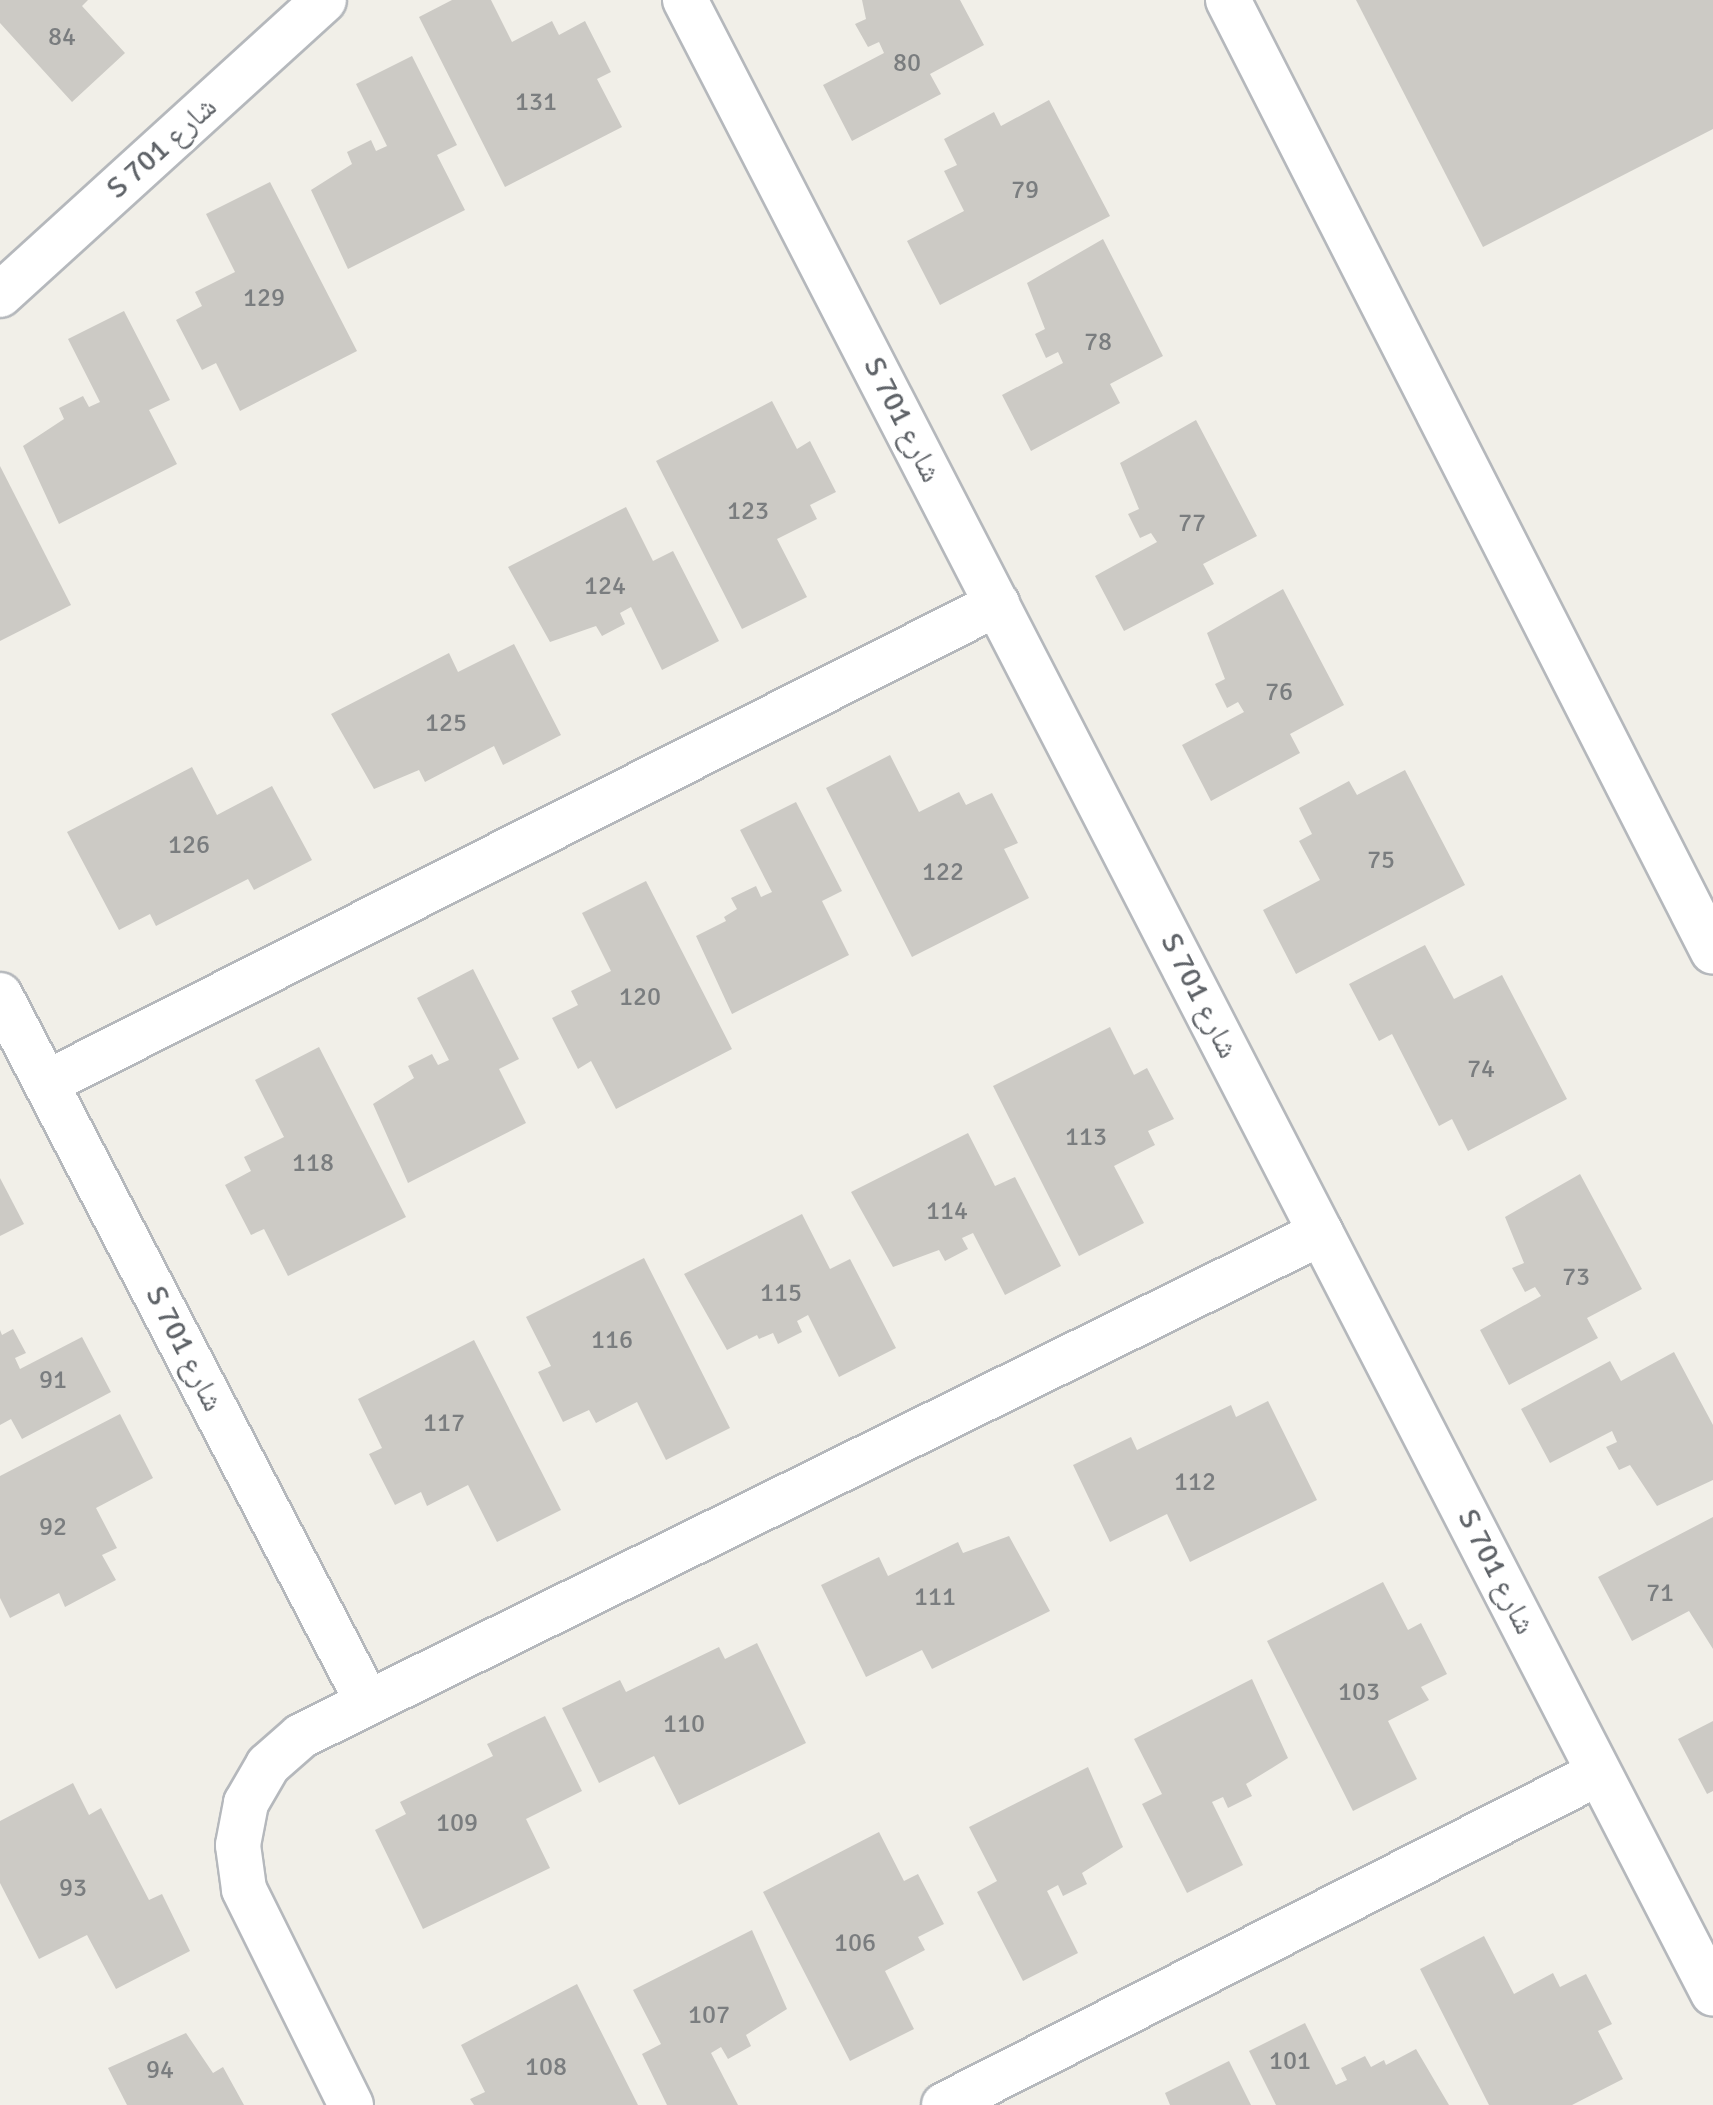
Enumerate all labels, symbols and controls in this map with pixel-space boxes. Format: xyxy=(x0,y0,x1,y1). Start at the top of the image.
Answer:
house number: 84 xyxy=(48,22,76,54)
house number: 80 xyxy=(893,48,921,80)
house number: 131 xyxy=(515,87,557,119)
street label: S 701 شارع xyxy=(100,89,224,207)
house number: 79 xyxy=(1011,175,1039,207)
house number: 129 xyxy=(243,283,285,315)
house number: 78 xyxy=(1084,327,1112,359)
street label: S 701 شارع xyxy=(855,351,949,489)
house number: 123 xyxy=(727,496,769,528)
house number: 77 xyxy=(1178,508,1206,540)
house number: 124 xyxy=(584,571,626,603)
house number: 76 xyxy=(1265,677,1293,709)
house number: 125 xyxy=(425,708,467,740)
house number: 126 xyxy=(168,830,210,862)
house number: 75 xyxy=(1367,845,1395,877)
house number: 122 xyxy=(922,857,964,889)
street label: S 701 شارع xyxy=(1152,927,1246,1065)
house number: 120 xyxy=(619,982,661,1014)
house number: 74 xyxy=(1467,1054,1495,1086)
house number: 113 xyxy=(1065,1122,1107,1154)
house number: 118 xyxy=(292,1148,334,1180)
house number: 114 xyxy=(926,1196,968,1228)
house number: 73 xyxy=(1562,1262,1590,1294)
house number: 115 xyxy=(760,1278,802,1310)
street label: S 701 شارع xyxy=(137,1280,231,1418)
house number: 116 xyxy=(591,1325,633,1357)
house number: 91 xyxy=(39,1365,67,1397)
house number: 117 xyxy=(423,1408,465,1440)
house number: 112 xyxy=(1174,1467,1216,1499)
street label: S 701 شارع xyxy=(1449,1503,1543,1641)
house number: 92 xyxy=(39,1512,67,1544)
house number: 71 xyxy=(1646,1578,1674,1610)
house number: 111 xyxy=(914,1582,956,1614)
house number: 103 xyxy=(1338,1677,1380,1709)
house number: 110 xyxy=(663,1709,705,1741)
house number: 109 xyxy=(436,1808,478,1840)
house number: 93 xyxy=(59,1873,87,1905)
house number: 106 xyxy=(834,1928,876,1960)
house number: 107 xyxy=(688,2000,730,2032)
house number: 101 xyxy=(1269,2046,1311,2078)
house number: 108 xyxy=(525,2052,567,2084)
house number: 94 xyxy=(146,2055,174,2087)

